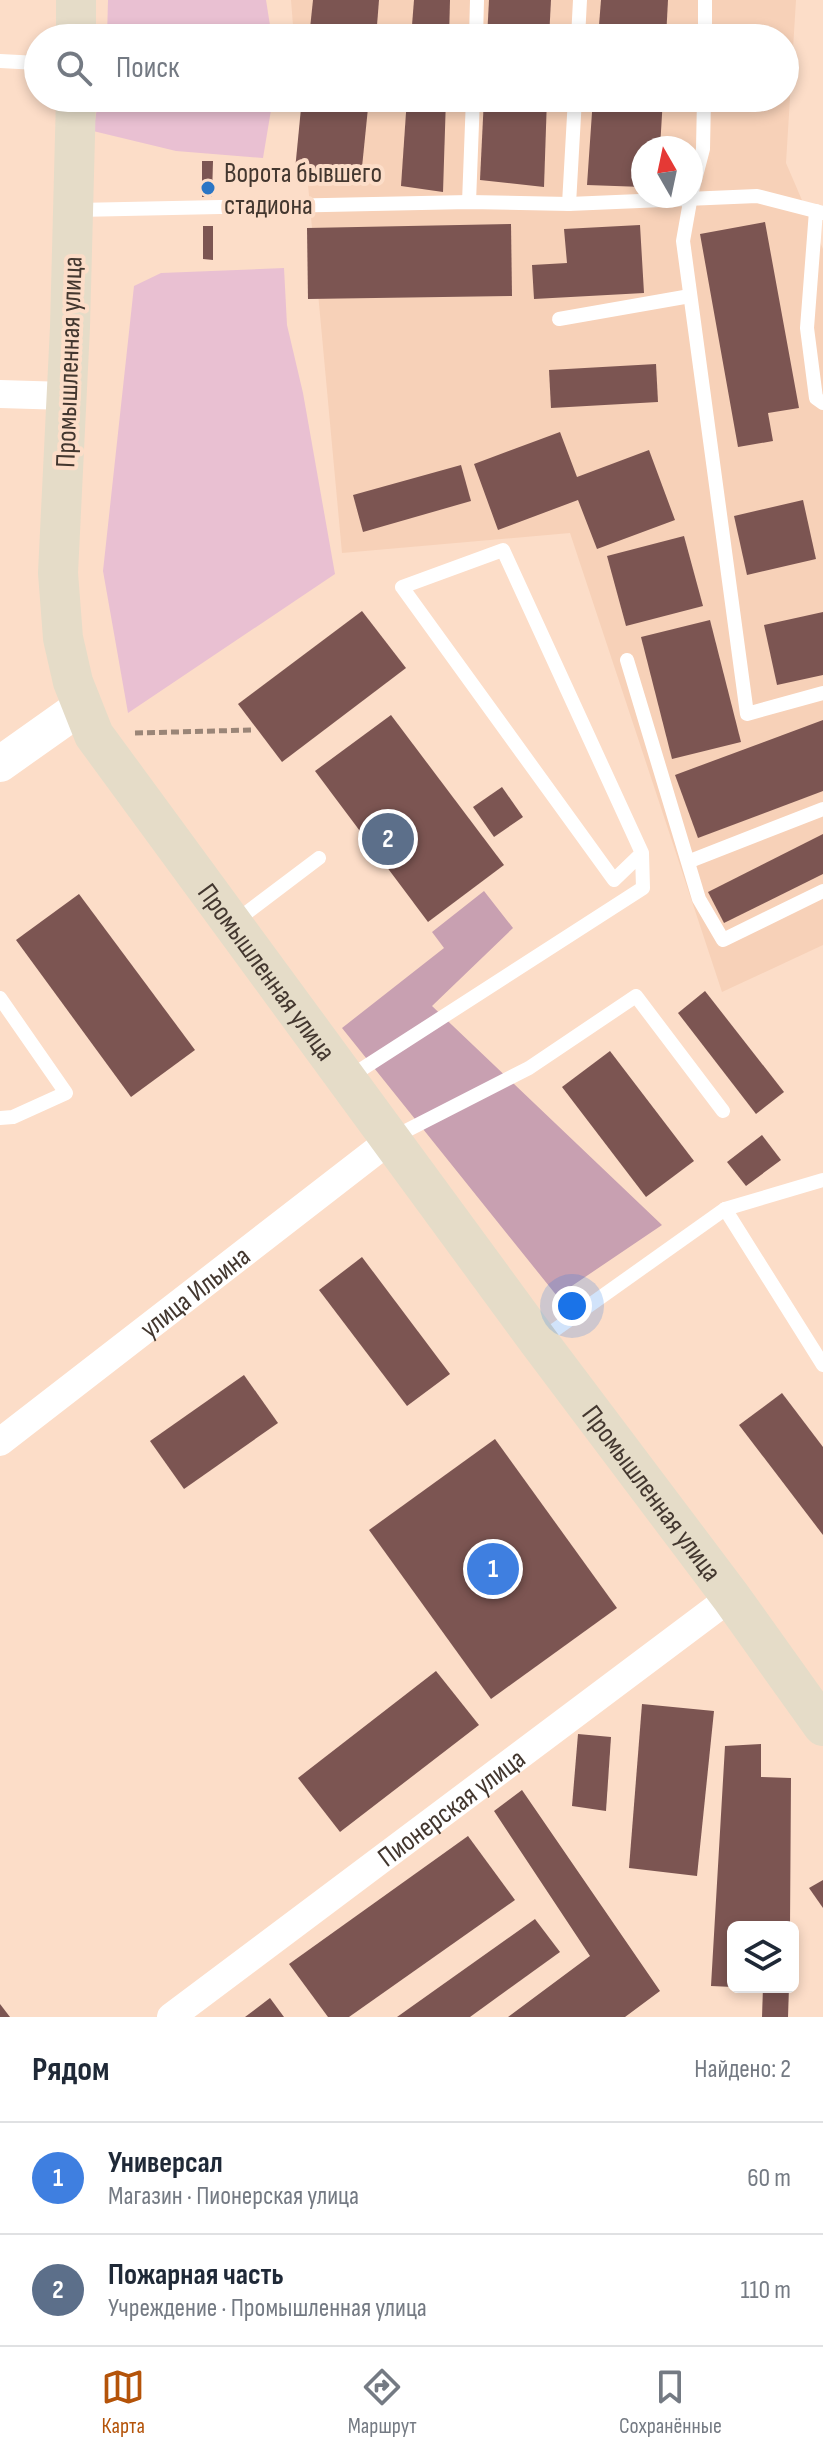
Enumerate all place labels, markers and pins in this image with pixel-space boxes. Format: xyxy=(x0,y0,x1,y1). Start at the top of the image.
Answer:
place label: Ворота бывшего стадиона xyxy=(224,157,382,222)
marker: Ворота бывшего стадиона xyxy=(199,179,217,197)
pin: 2 xyxy=(362,809,414,869)
pin: 1 xyxy=(467,1539,519,1599)

